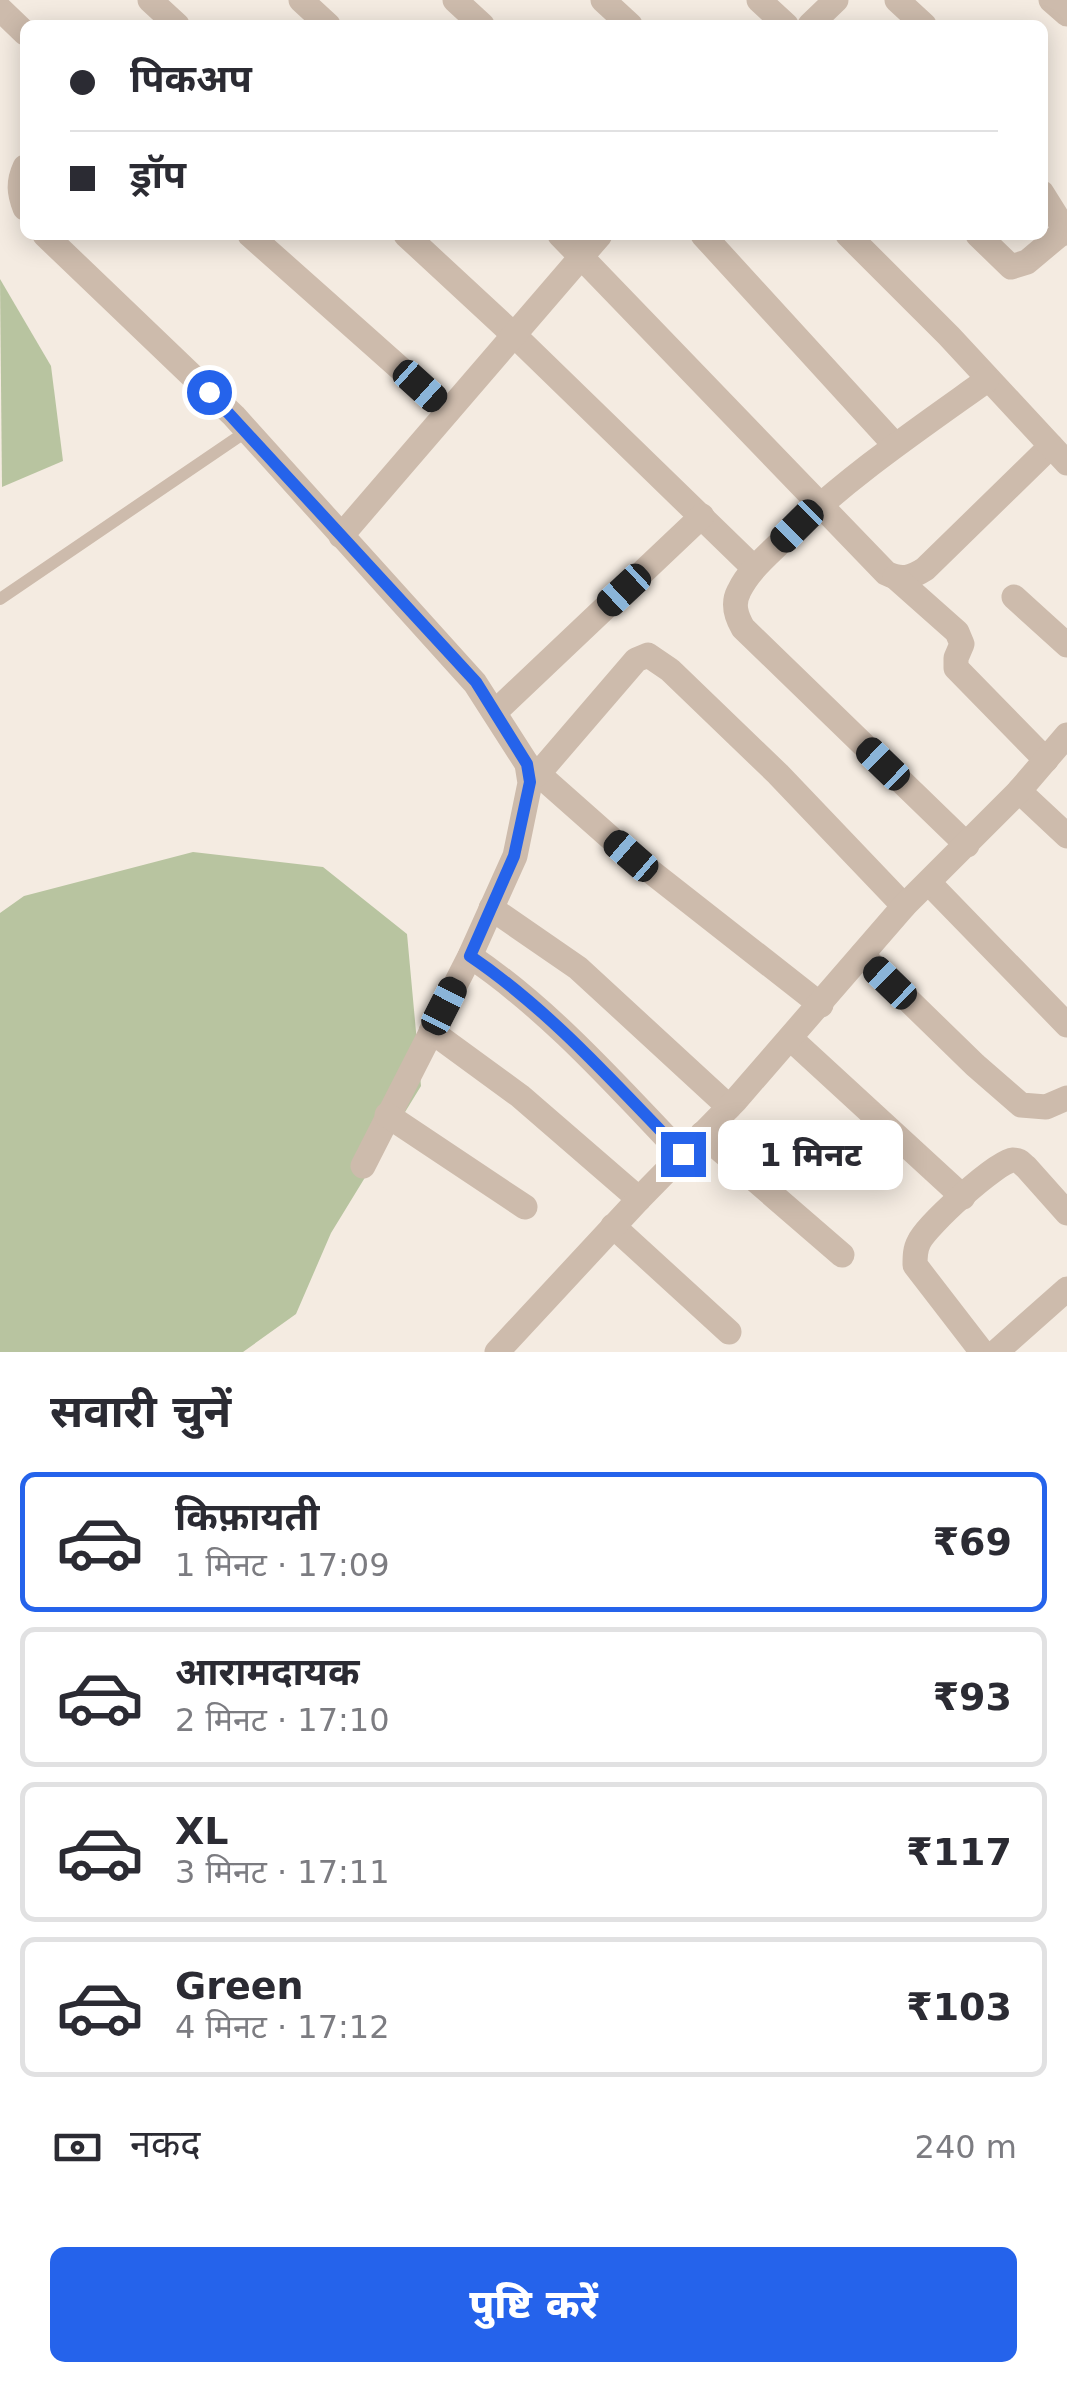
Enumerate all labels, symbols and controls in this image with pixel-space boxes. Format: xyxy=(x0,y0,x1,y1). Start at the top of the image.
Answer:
text: पिकअप xyxy=(130,57,252,101)
text: ड्रॉप xyxy=(130,153,186,197)
car xyxy=(388,355,452,417)
route start xyxy=(187,370,232,415)
car xyxy=(765,494,829,558)
car xyxy=(592,559,656,621)
car xyxy=(851,732,915,796)
car xyxy=(599,825,663,887)
car xyxy=(858,951,922,1015)
car xyxy=(417,972,471,1040)
callout: 1 मिनट xyxy=(718,1119,903,1189)
route end xyxy=(661,1132,706,1177)
text: 1 मिनट xyxy=(759,1136,862,1174)
text: सवारी चुनें xyxy=(50,1385,231,1438)
text: किफ़ायती xyxy=(175,1495,319,1539)
icon: car xyxy=(55,1497,145,1587)
text: ₹69 xyxy=(933,1520,1012,1564)
text: 1 मिनट · 17:09 xyxy=(175,1546,390,1584)
text: आरामदायक xyxy=(175,1650,359,1694)
icon: car xyxy=(55,1652,145,1742)
text: ₹93 xyxy=(933,1675,1012,1719)
text: 2 मिनट · 17:10 xyxy=(175,1701,390,1739)
icon: car xyxy=(55,1807,145,1897)
text: XL xyxy=(175,1809,229,1853)
text: ₹117 xyxy=(906,1830,1012,1874)
text: 3 मिनट · 17:11 xyxy=(175,1853,390,1891)
icon: car xyxy=(55,1962,145,2052)
text: Green xyxy=(175,1964,304,2008)
text: ₹103 xyxy=(906,1985,1012,2029)
text: 4 मिनट · 17:12 xyxy=(175,2008,390,2046)
icon: cash xyxy=(50,2120,105,2175)
text: नकद xyxy=(130,2122,200,2166)
text: 240 m xyxy=(915,2128,1017,2166)
button: पुष्टि करें xyxy=(50,2247,1017,2362)

